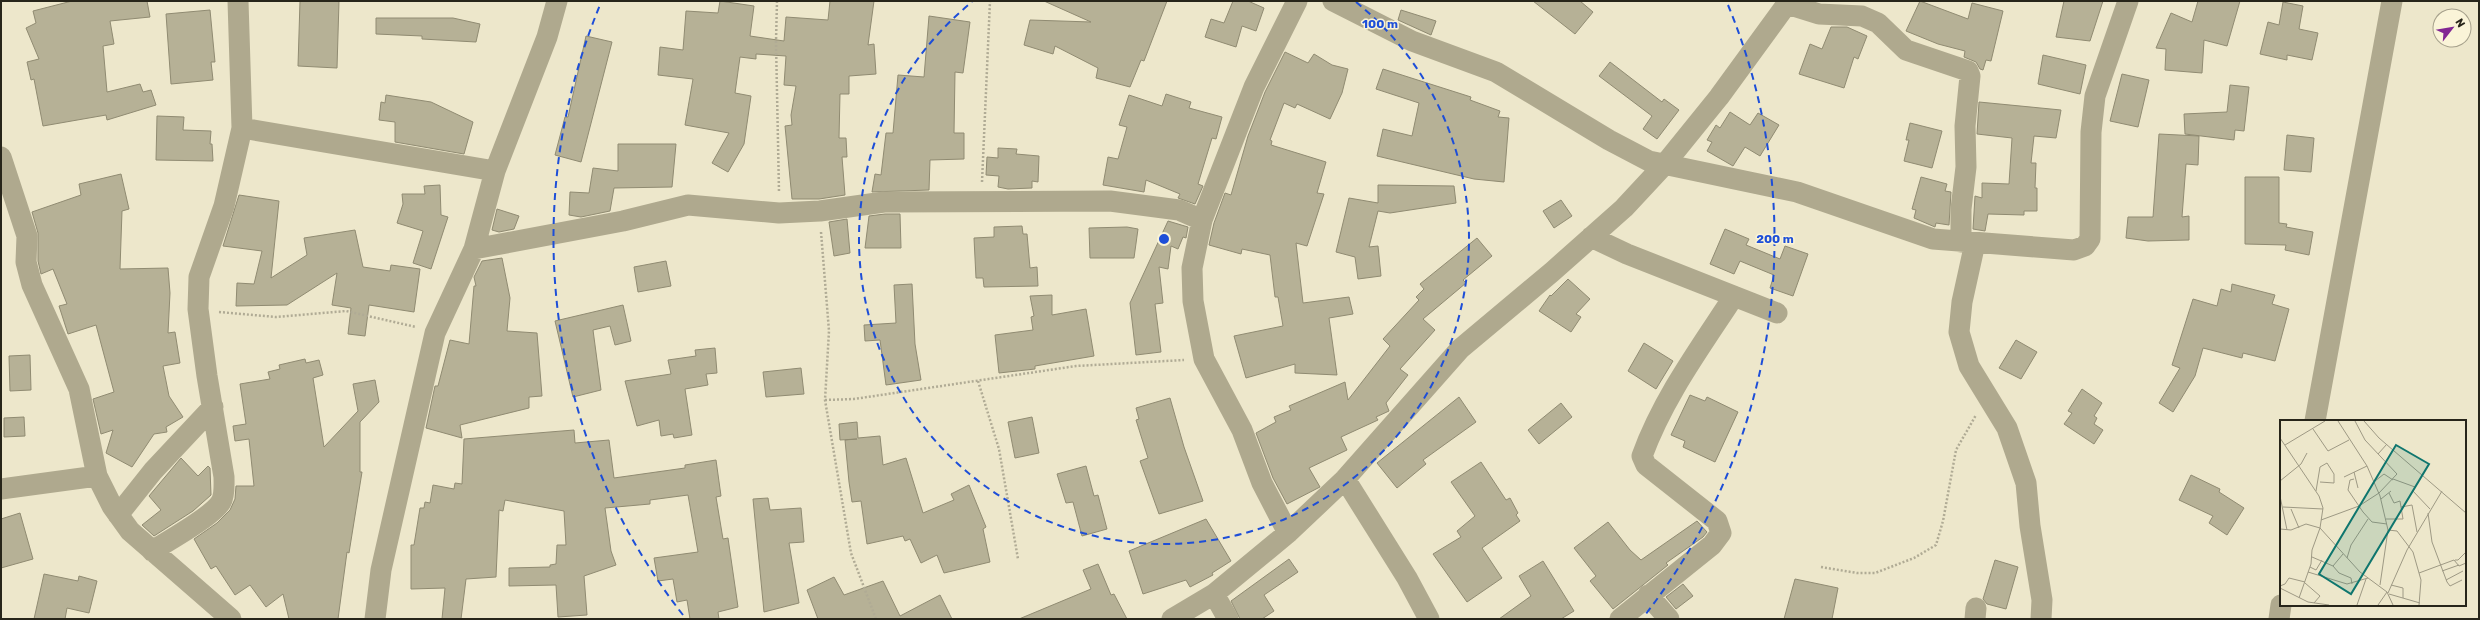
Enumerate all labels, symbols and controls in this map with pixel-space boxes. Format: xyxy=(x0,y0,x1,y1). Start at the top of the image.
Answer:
north arrow xyxy=(2432,8,2472,48)
text: N xyxy=(2453,16,2468,30)
text: 100 m xyxy=(1362,17,1398,31)
centre of rings xyxy=(1157,232,1171,246)
text: 200 m xyxy=(1756,232,1794,246)
inset map xyxy=(2280,420,2466,606)

